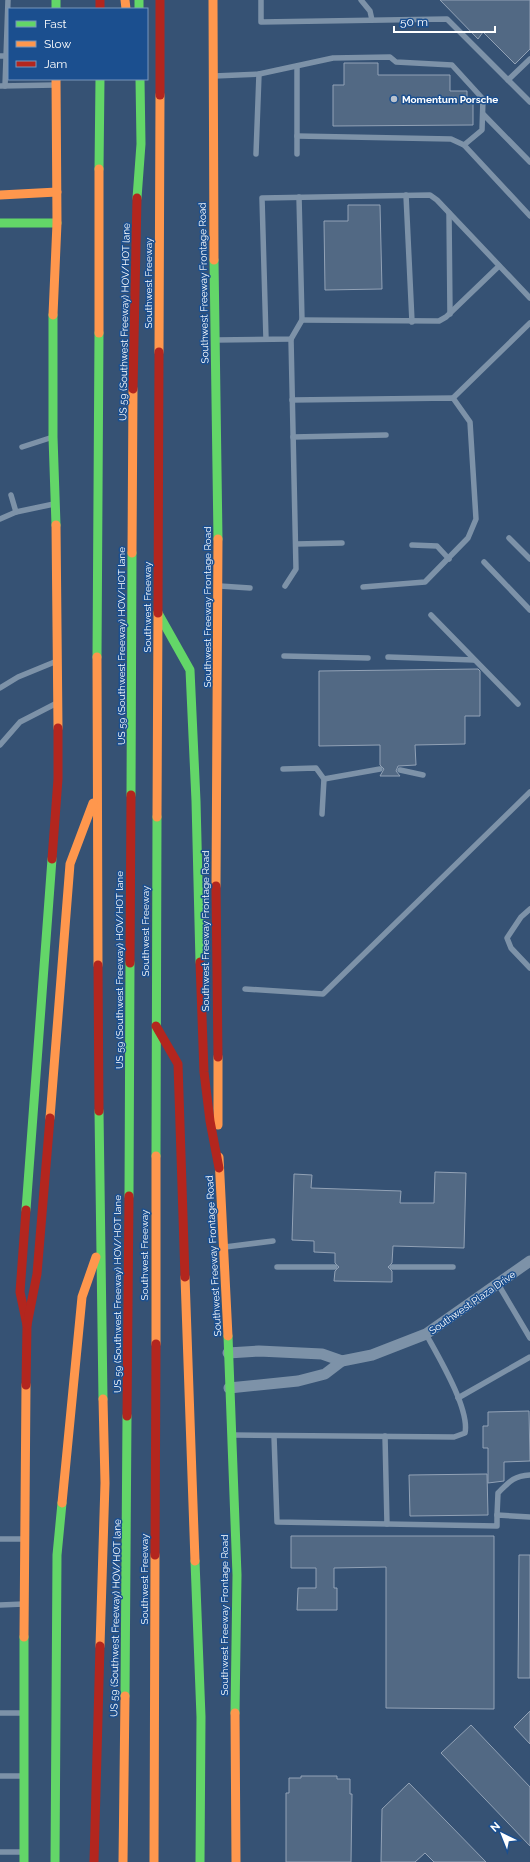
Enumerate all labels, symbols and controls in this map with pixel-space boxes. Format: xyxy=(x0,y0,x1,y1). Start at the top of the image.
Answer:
legend xyxy=(8,8,148,80)
scale bar xyxy=(394,8,495,34)
text: 50 m xyxy=(400,15,428,29)
text: Fast xyxy=(44,17,67,31)
text: Slow xyxy=(44,37,71,51)
text: Jam xyxy=(44,57,67,71)
marker: Momentum Porsche xyxy=(389,94,399,104)
place label: Momentum Porsche xyxy=(402,94,498,105)
street label: Southwest Freeway Frontage Road xyxy=(197,202,210,364)
street label: US 59 (Southwest Freeway) HOV/HOT lane xyxy=(117,223,132,421)
street label: Southwest Freeway xyxy=(143,237,154,328)
street label: Southwest Freeway Frontage Road xyxy=(202,527,213,688)
street label: US 59 (Southwest Freeway) HOV/HOT lane xyxy=(116,547,127,745)
street label: Southwest Freeway xyxy=(142,561,153,652)
street label: Southwest Freeway Frontage Road xyxy=(200,851,211,1012)
street label: US 59 (Southwest Freeway) HOV/HOT lane xyxy=(114,871,125,1069)
street label: Southwest Freeway xyxy=(140,885,151,976)
street label: Southwest Freeway Frontage Road xyxy=(204,1175,223,1337)
street label: US 59 (Southwest Freeway) HOV/HOT lane xyxy=(112,1195,123,1393)
street label: Southwest Freeway xyxy=(139,1209,150,1300)
street label: Southwest Plaza Drive xyxy=(427,1268,518,1336)
street label: US 59 (Southwest Freeway) HOV/HOT lane xyxy=(108,1519,123,1717)
street label: Southwest Freeway xyxy=(139,1533,150,1624)
street label: Southwest Freeway Frontage Road xyxy=(219,1535,230,1696)
north arrow xyxy=(482,1814,522,1854)
text: N xyxy=(488,1819,503,1835)

